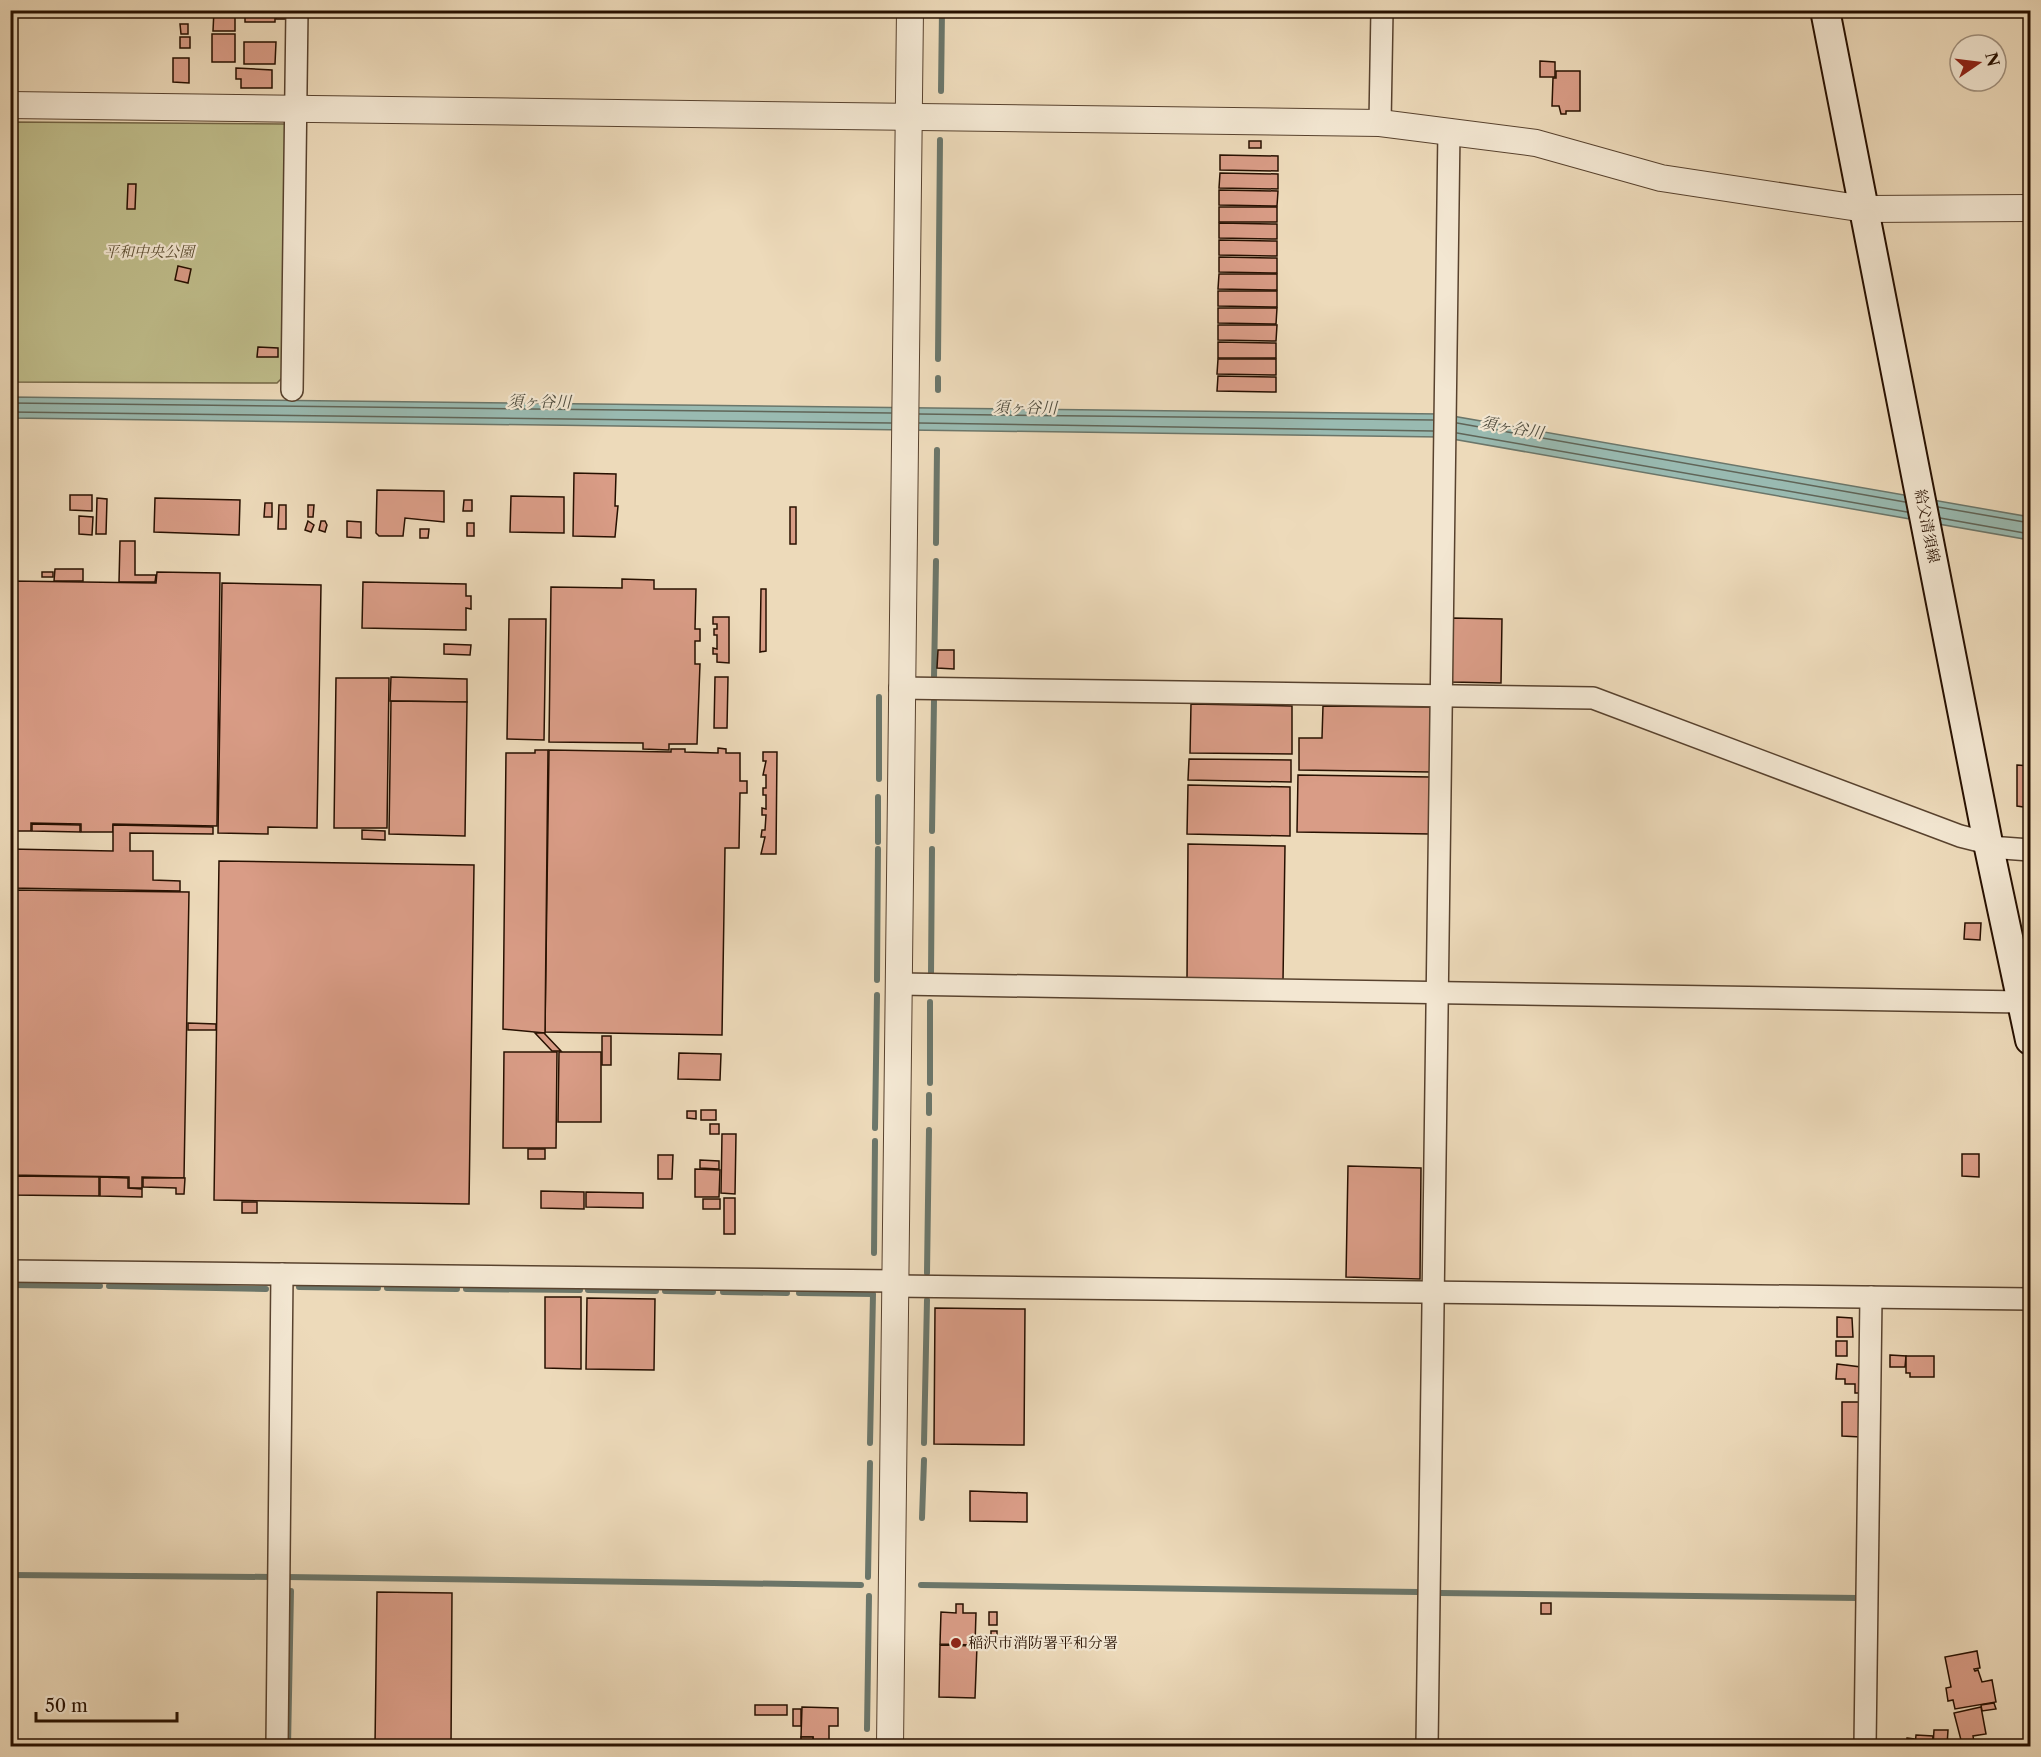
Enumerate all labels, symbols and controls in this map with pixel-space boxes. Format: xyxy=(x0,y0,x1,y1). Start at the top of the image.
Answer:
north arrow xyxy=(1948,33,2008,93)
text: N xyxy=(1981,50,2004,69)
park label: 平和中央公園 xyxy=(104,242,197,261)
water label: 須ヶ谷川 xyxy=(507,390,573,412)
water label: 須ヶ谷川 xyxy=(993,396,1059,418)
water label: 須ヶ谷川 xyxy=(1479,412,1547,443)
street label: 給父清須線 xyxy=(1911,487,1944,565)
place label: 稲沢市消防署平和分署 xyxy=(968,1633,1118,1652)
marker: 稲沢市消防署平和分署 xyxy=(949,1636,963,1650)
scale bar xyxy=(36,1685,177,1723)
text: 50 m xyxy=(45,1695,88,1717)

